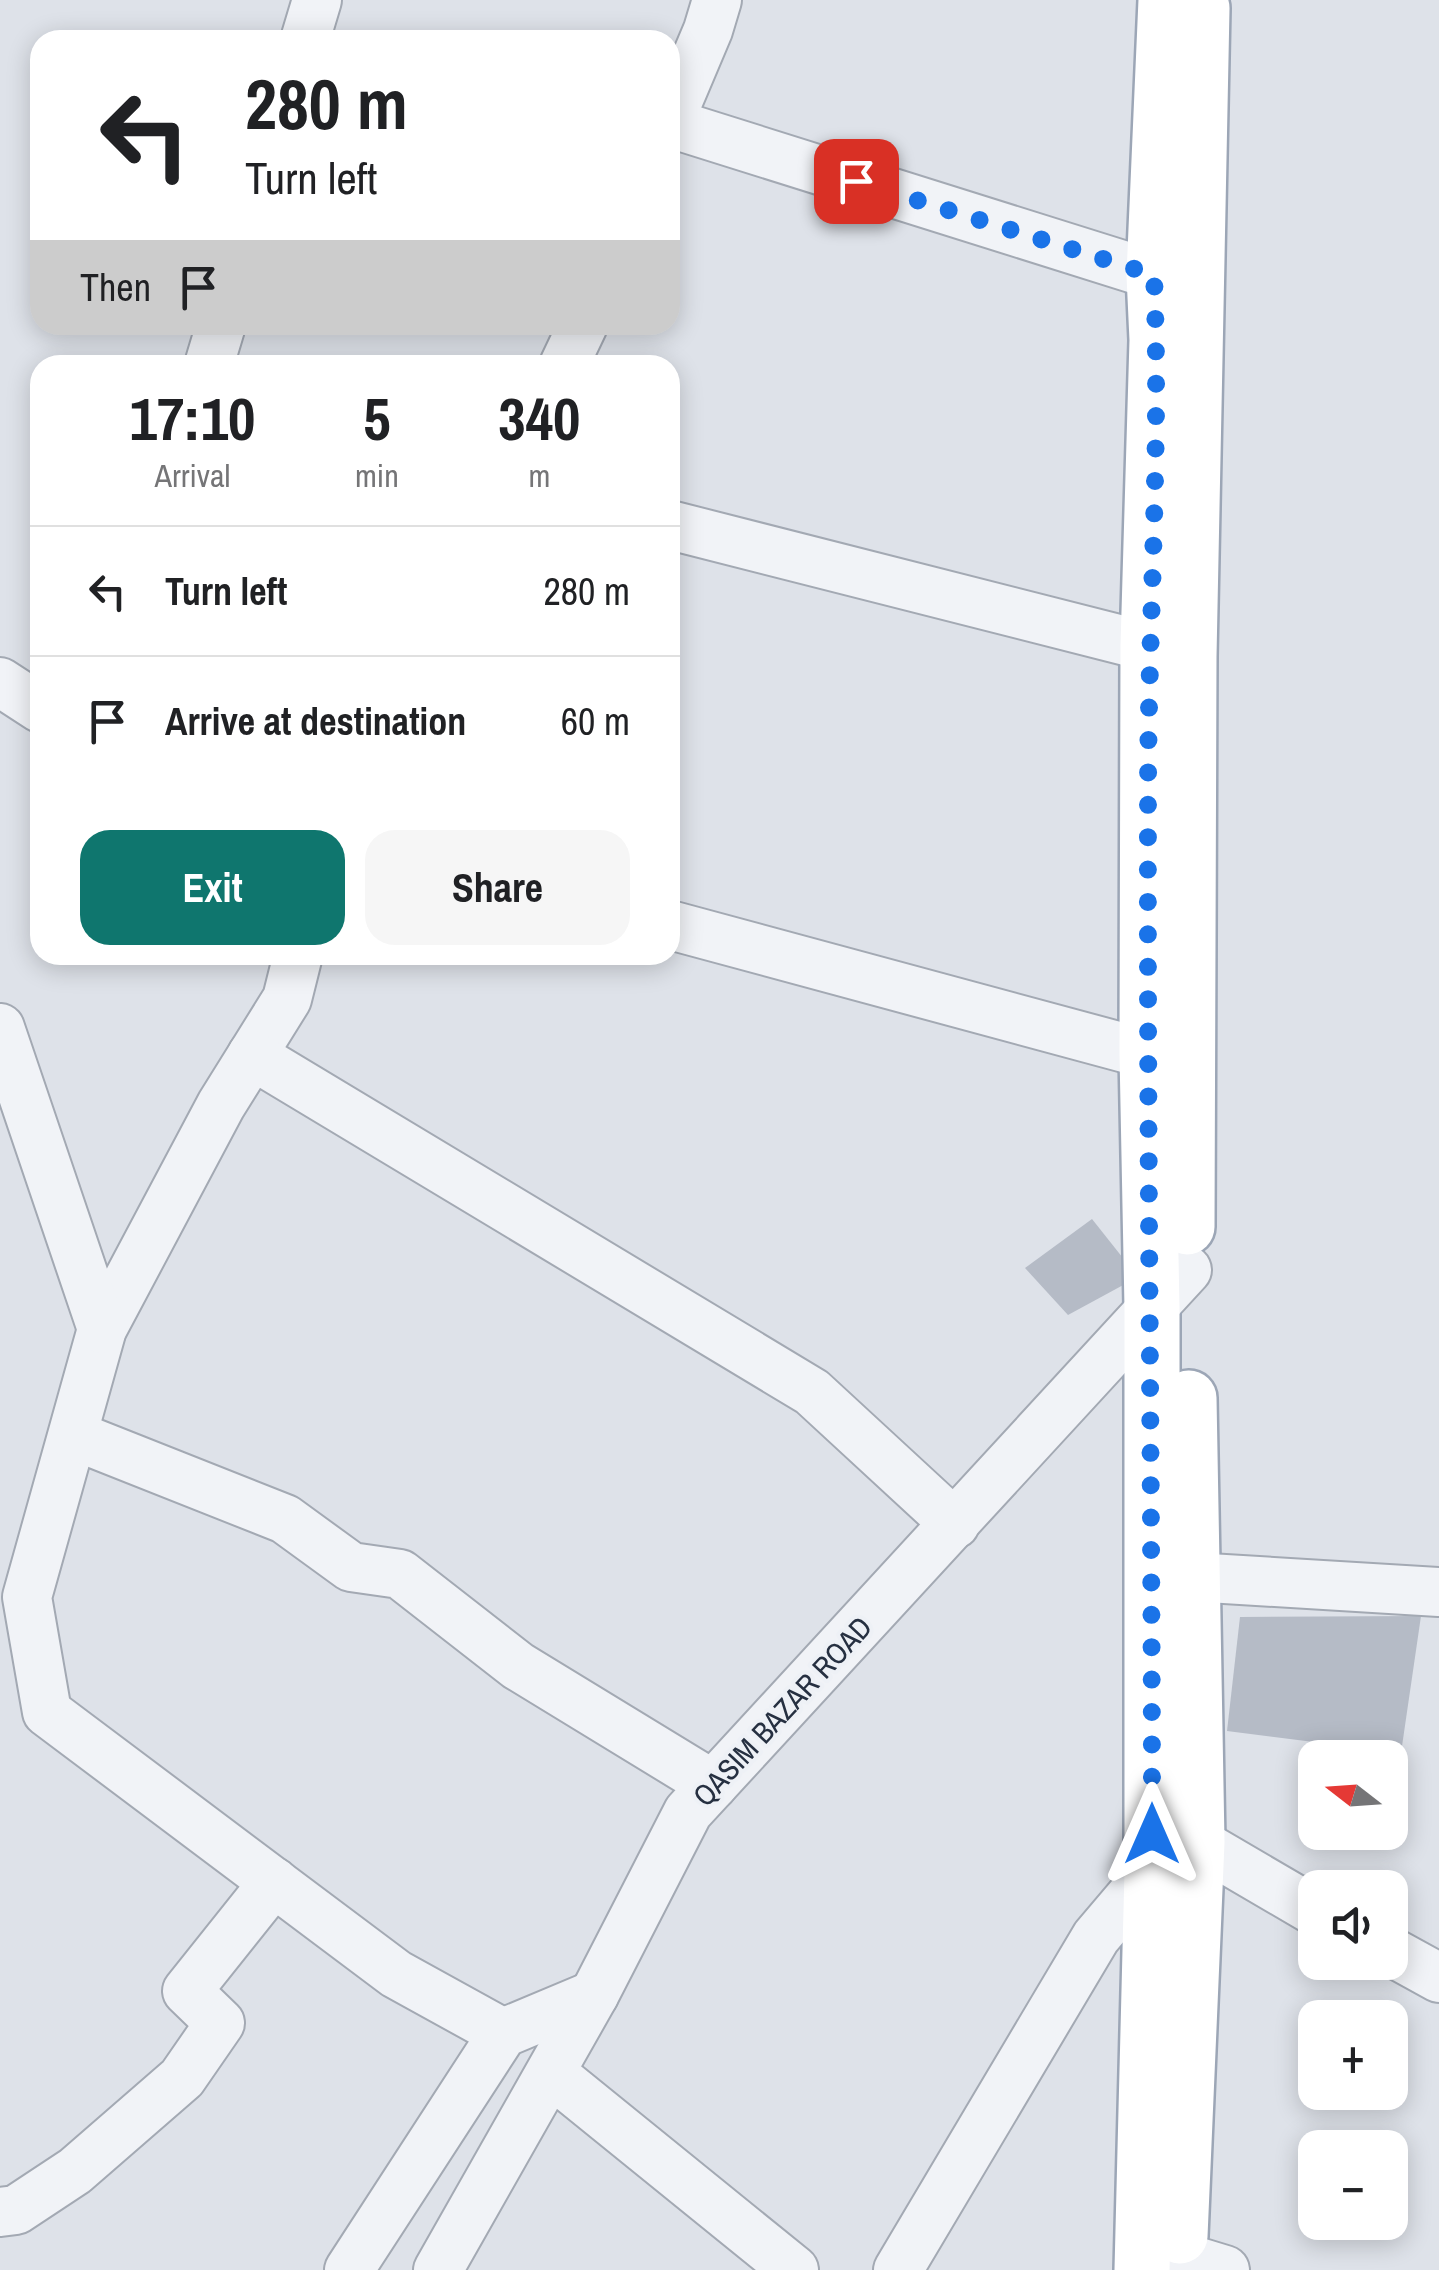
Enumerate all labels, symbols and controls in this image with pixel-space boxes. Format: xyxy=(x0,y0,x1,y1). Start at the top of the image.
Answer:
text: 280 m xyxy=(245,57,408,151)
icon: left xyxy=(80,70,210,200)
pin xyxy=(814,139,899,224)
text: Turn left xyxy=(245,147,377,208)
icon: arrive xyxy=(829,154,884,209)
icon: arrive xyxy=(171,260,226,315)
text: Then xyxy=(80,262,151,313)
text: 17:10 xyxy=(130,378,255,459)
text: 5 xyxy=(363,378,391,459)
text: 340 xyxy=(498,378,580,459)
text: Arrival xyxy=(155,454,230,497)
text: min xyxy=(355,454,399,497)
text: m xyxy=(528,454,550,497)
icon: left xyxy=(80,564,135,619)
text: Turn left xyxy=(165,566,287,617)
text: 280 m xyxy=(543,566,630,617)
icon: arrive xyxy=(80,694,135,749)
text: Arrive at destination xyxy=(165,696,466,747)
text: 60 m xyxy=(561,696,630,747)
button: Exit xyxy=(80,830,345,945)
button: Share xyxy=(365,830,630,945)
street label: QASIM BAZAR ROAD xyxy=(683,1607,881,1815)
north arrow xyxy=(1298,1740,1408,1850)
map controls xyxy=(1298,1740,1408,2240)
position arrow xyxy=(1100,1782,1204,1886)
button: sound xyxy=(1298,1870,1408,1980)
button: + xyxy=(1298,2000,1408,2110)
button: − xyxy=(1298,2130,1408,2240)

